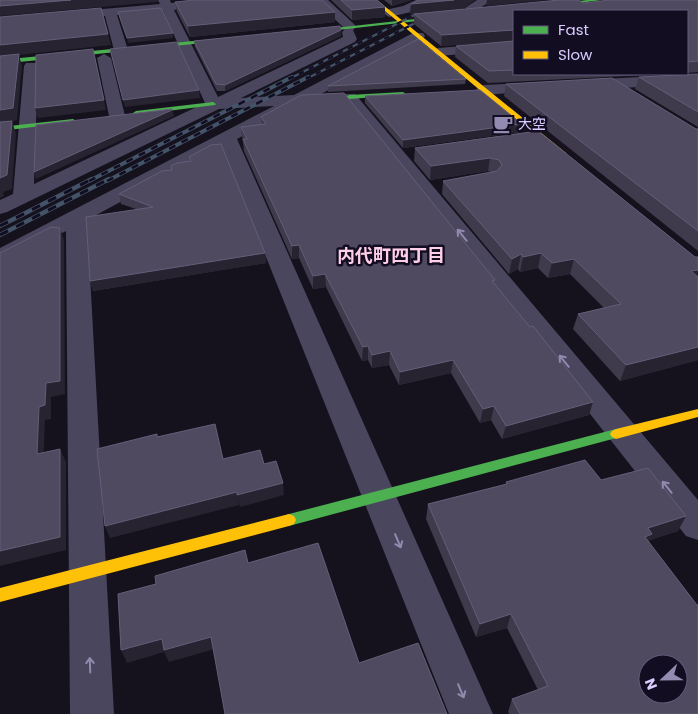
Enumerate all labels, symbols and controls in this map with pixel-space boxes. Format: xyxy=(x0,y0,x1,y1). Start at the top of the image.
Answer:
legend xyxy=(513,10,688,75)
text: Fast xyxy=(558,19,589,40)
text: Slow xyxy=(558,44,593,65)
cafe icon: 大空 xyxy=(492,113,514,135)
place label: 大空 xyxy=(518,114,546,134)
one-way arrow xyxy=(456,229,467,242)
district label: 内代町四丁目 xyxy=(337,243,445,268)
one-way arrow xyxy=(559,355,570,368)
one-way arrow xyxy=(662,481,673,494)
one-way arrow xyxy=(394,533,404,548)
north arrow xyxy=(638,654,688,704)
one-way arrow xyxy=(85,658,95,674)
text: N xyxy=(640,675,662,692)
one-way arrow xyxy=(457,683,467,698)

